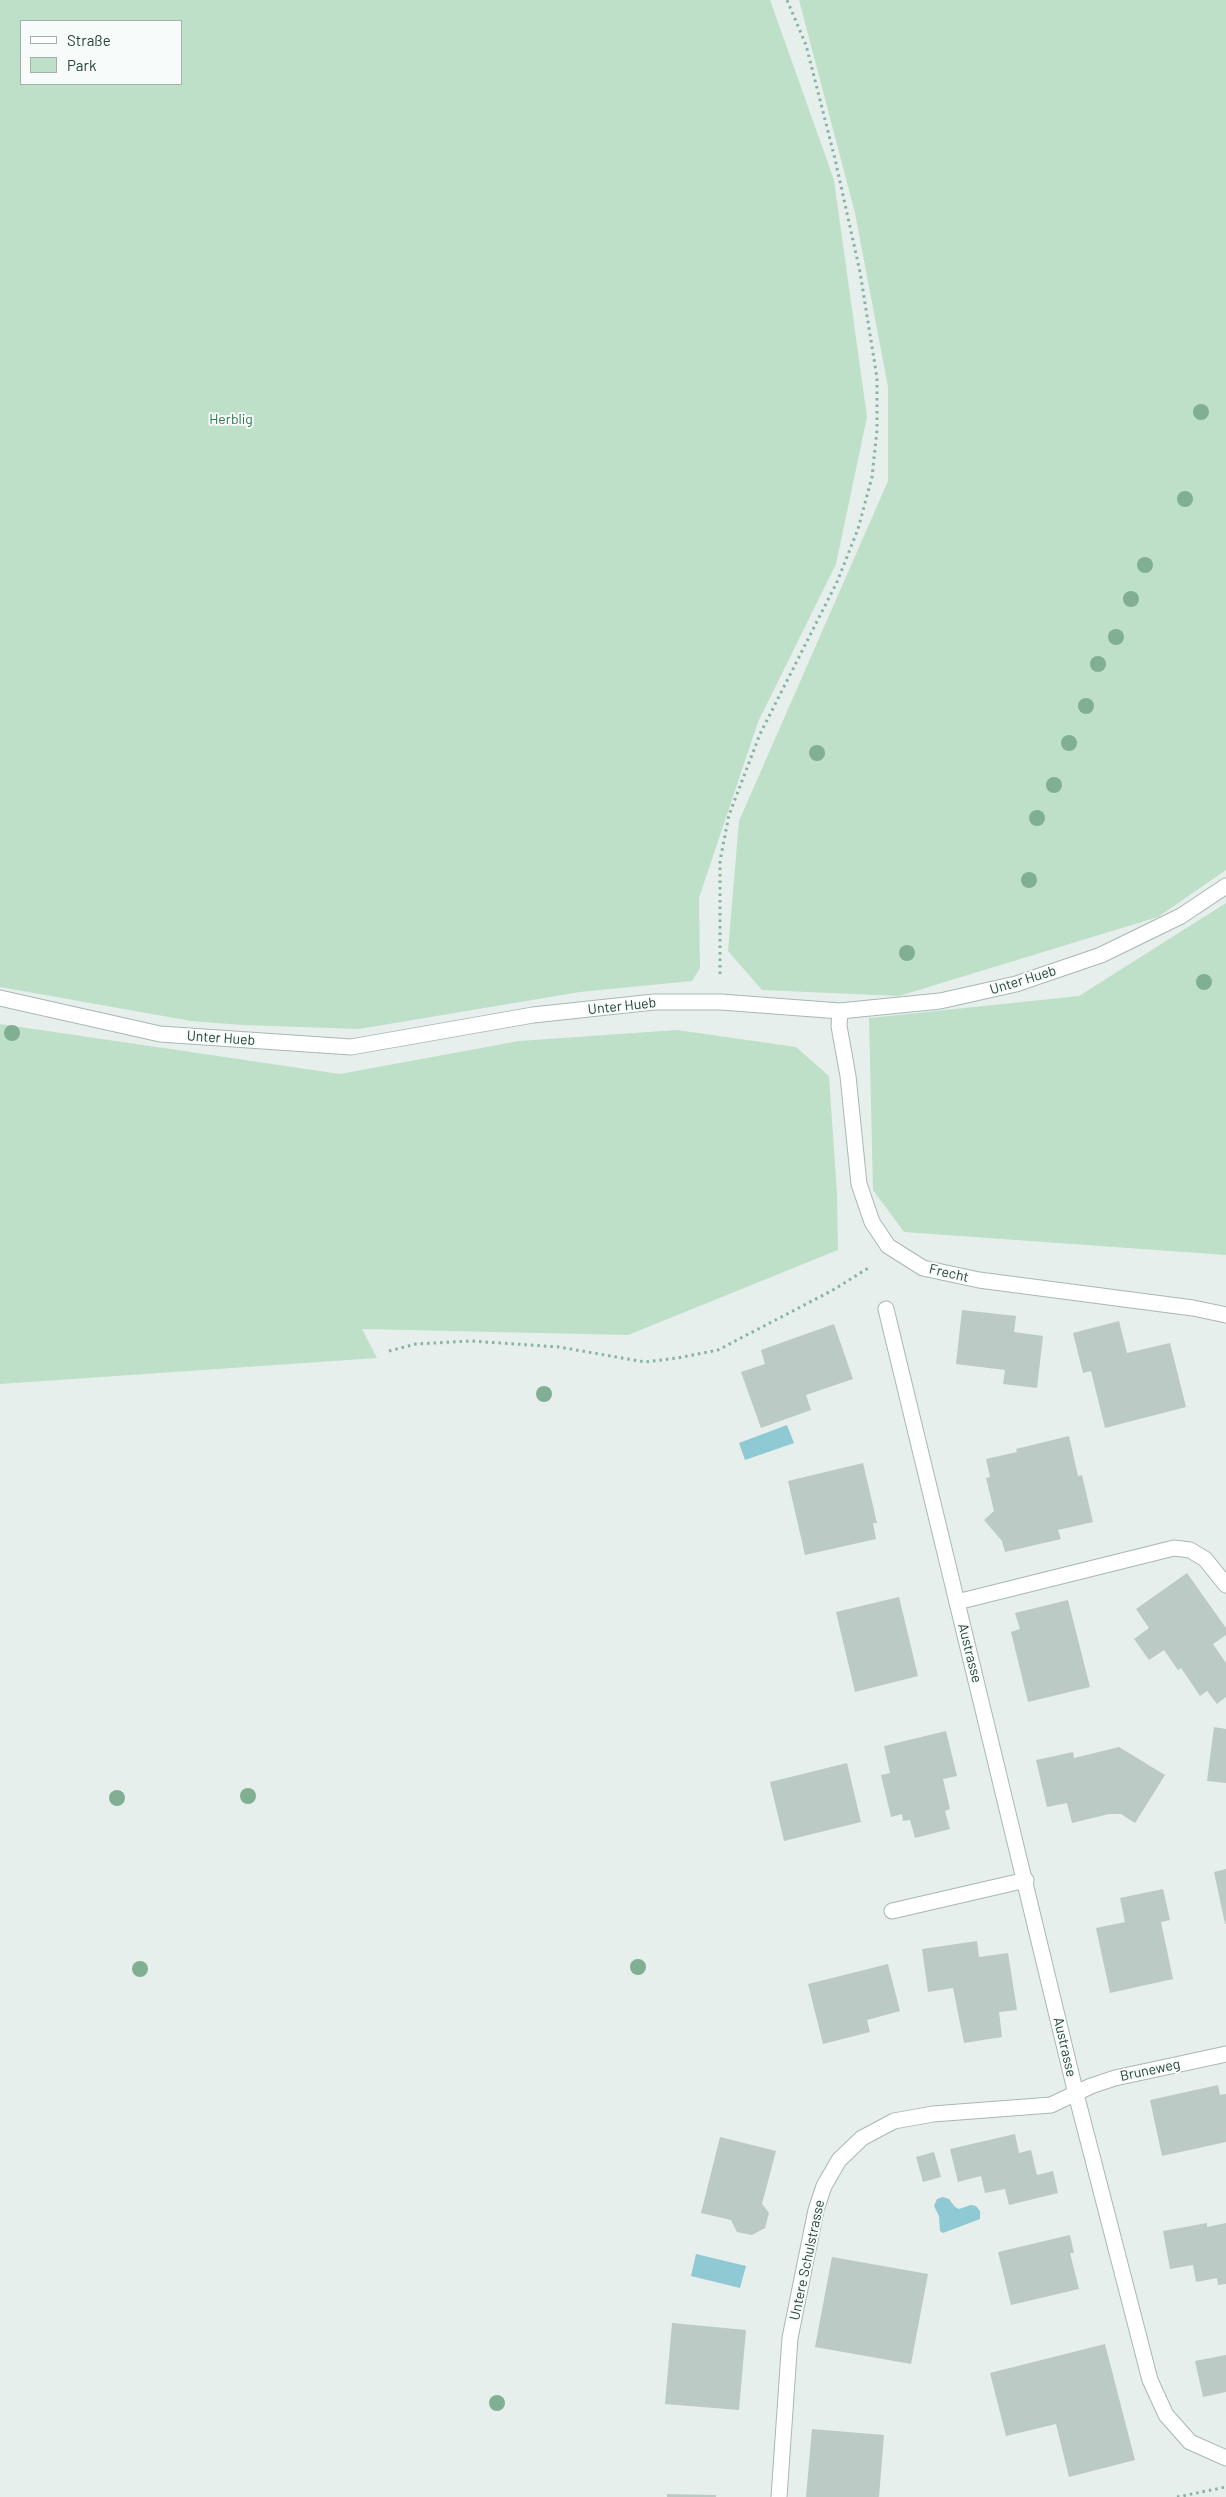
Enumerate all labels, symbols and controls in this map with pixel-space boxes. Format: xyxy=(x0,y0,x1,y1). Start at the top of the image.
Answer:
legend xyxy=(20,20,182,85)
text: Straße xyxy=(67,31,111,49)
text: Park xyxy=(67,56,96,74)
park label: Herblig xyxy=(209,411,253,427)
street label: Unter Hueb xyxy=(988,962,1058,998)
street label: Unter Hueb xyxy=(587,994,657,1018)
street label: Unter Hueb xyxy=(186,1027,256,1049)
street label: Frecht xyxy=(928,1260,970,1286)
street label: Austrasse xyxy=(954,1621,986,1685)
street label: Austrasse xyxy=(1050,2016,1080,2078)
street label: Bruneweg xyxy=(1118,2055,1182,2085)
street label: Untere Schulstrasse xyxy=(786,2198,828,2322)

